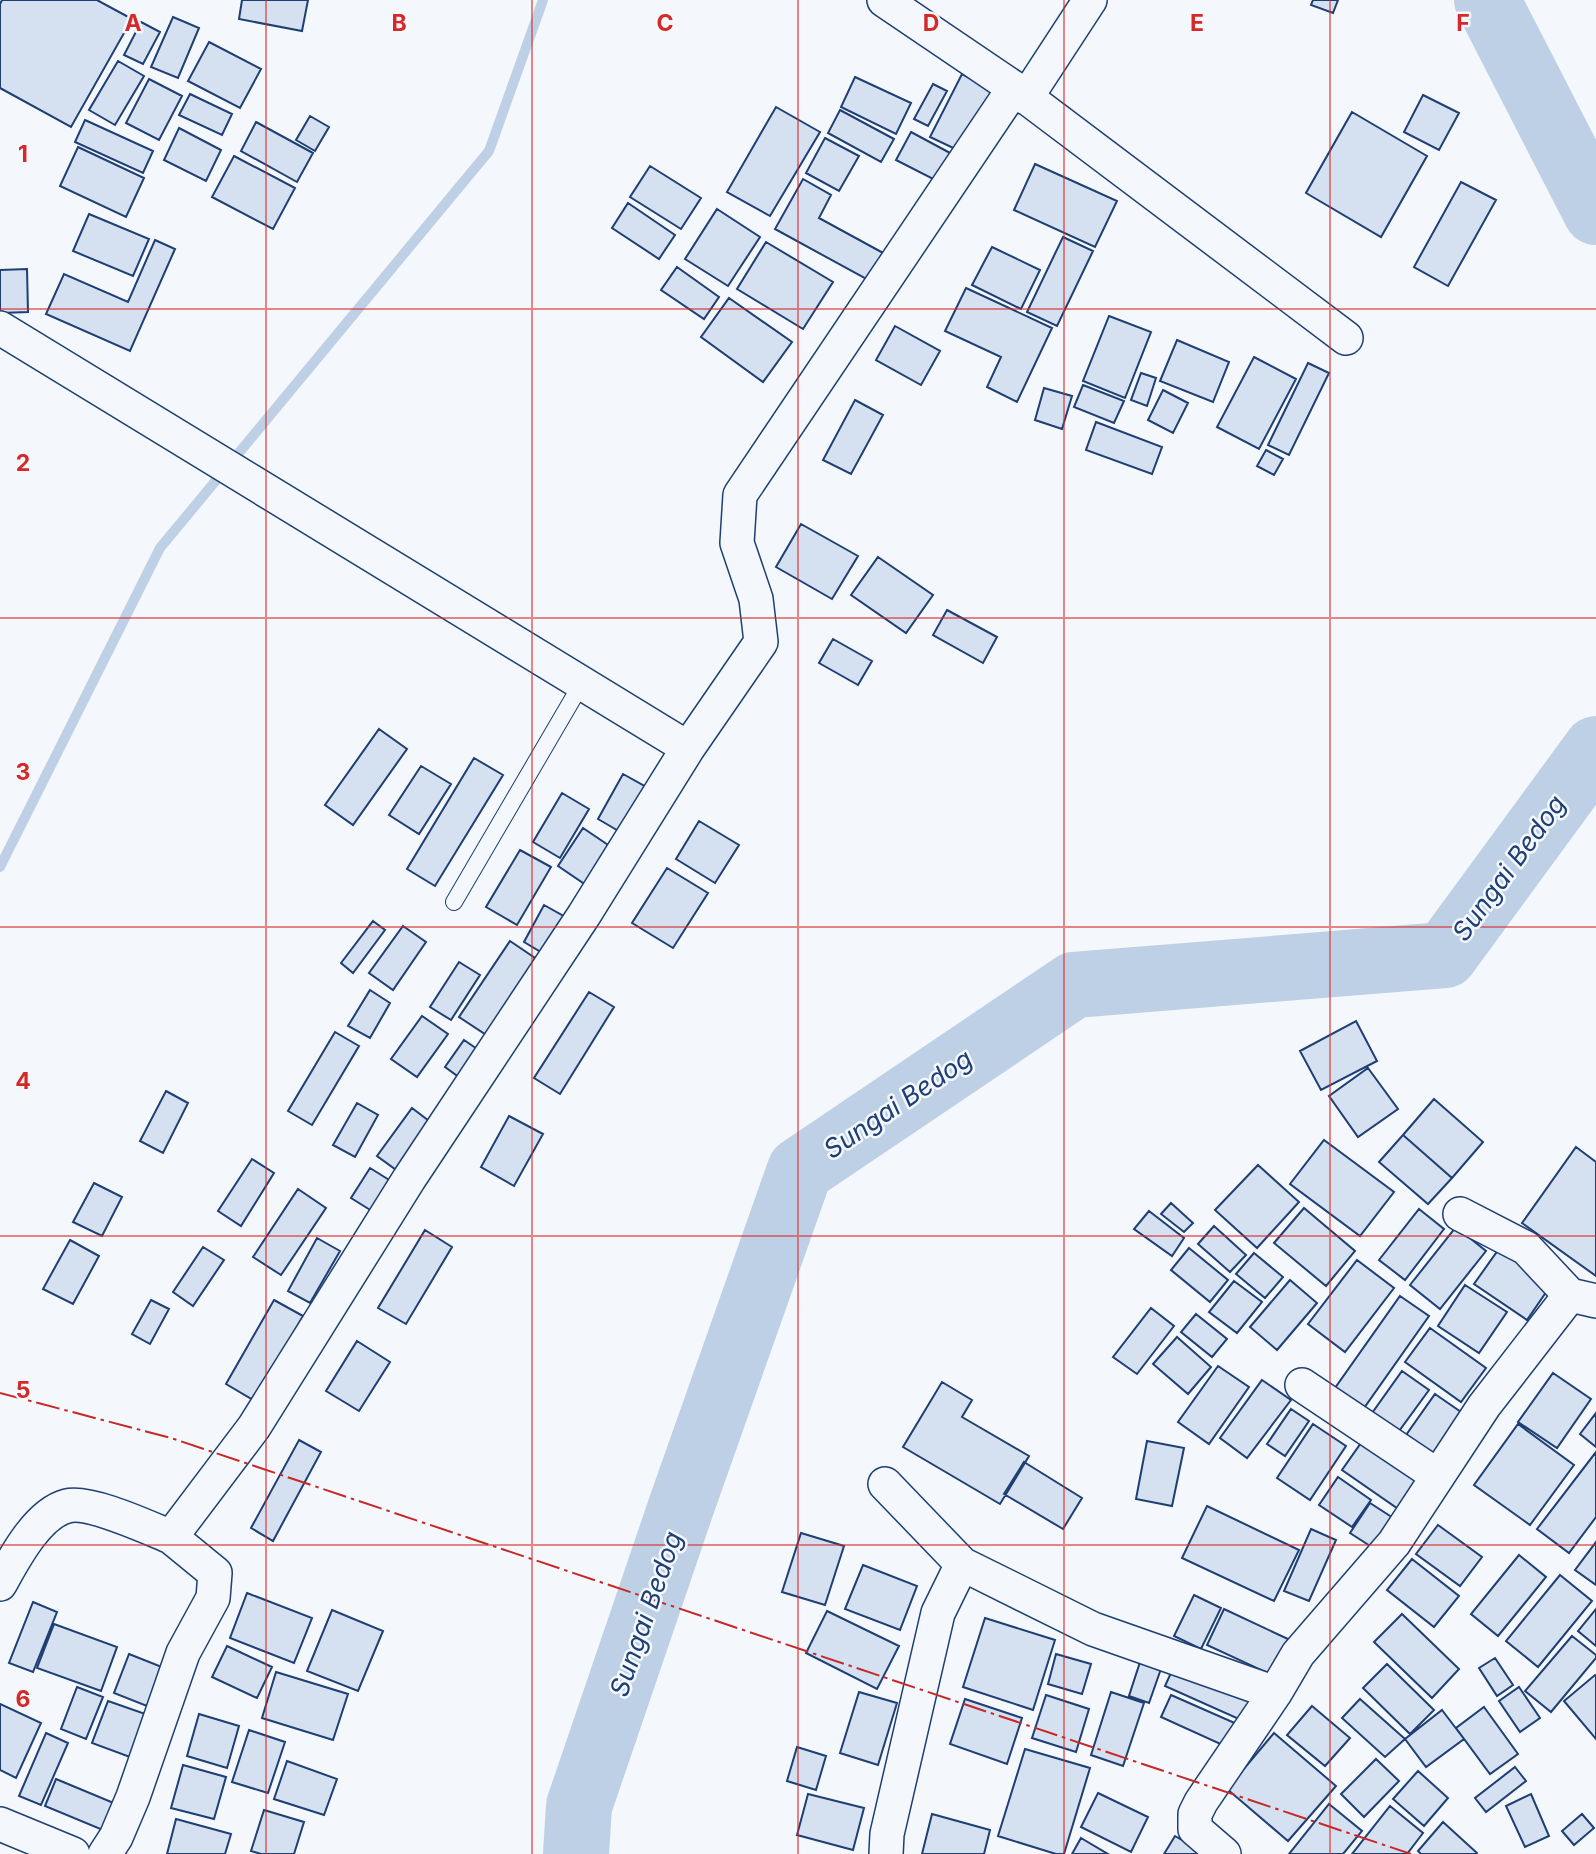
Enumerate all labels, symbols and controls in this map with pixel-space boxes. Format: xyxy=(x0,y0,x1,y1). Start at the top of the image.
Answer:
text: A xyxy=(124,9,142,37)
text: B xyxy=(391,9,407,37)
text: C xyxy=(656,9,674,37)
text: D xyxy=(923,9,939,37)
text: E xyxy=(1190,9,1204,37)
text: F xyxy=(1456,9,1470,37)
text: 1 xyxy=(18,140,28,168)
text: 2 xyxy=(16,449,30,477)
text: 3 xyxy=(16,758,30,786)
water label: Sungai Bedog xyxy=(1445,789,1572,947)
water label: Sungai Bedog xyxy=(818,1043,978,1165)
text: 4 xyxy=(15,1067,31,1095)
text: 5 xyxy=(16,1376,30,1404)
water label: Sungai Bedog xyxy=(603,1527,688,1700)
text: 6 xyxy=(16,1685,30,1713)

